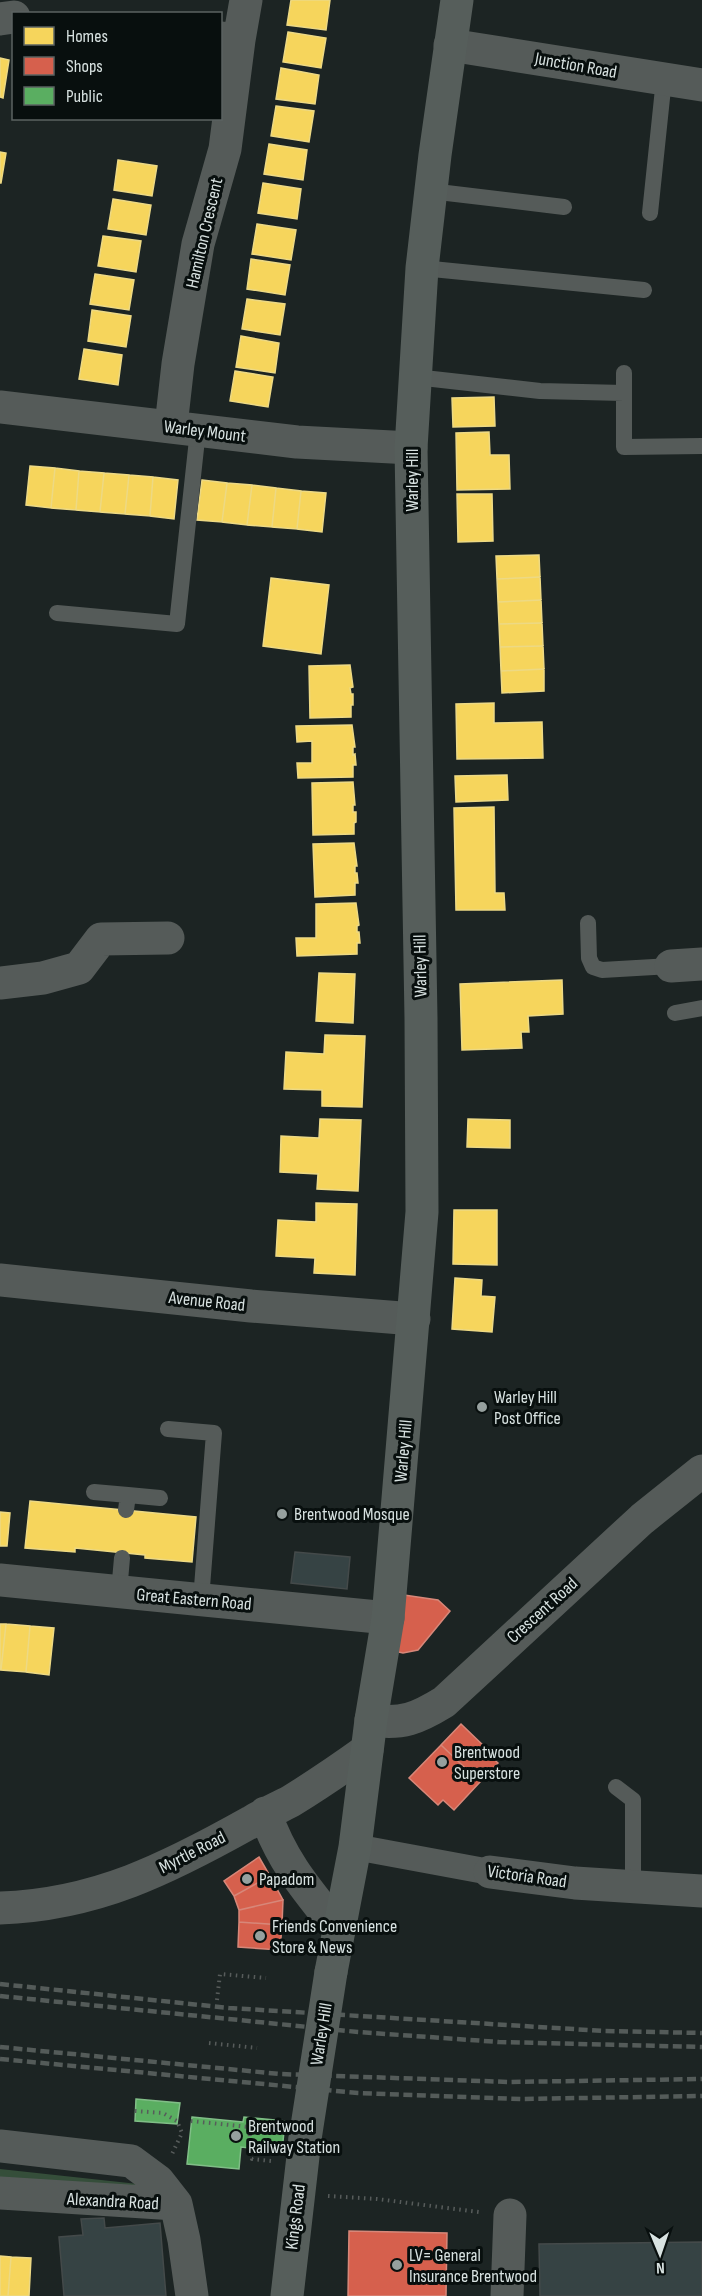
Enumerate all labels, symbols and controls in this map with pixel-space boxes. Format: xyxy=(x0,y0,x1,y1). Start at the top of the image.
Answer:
legend xyxy=(12,12,222,120)
text: Homes xyxy=(66,26,108,47)
street label: Junction Road xyxy=(532,48,619,83)
text: Shops xyxy=(66,56,103,77)
text: Public xyxy=(66,86,103,107)
street label: Hamilton Crescent xyxy=(182,175,227,290)
street label: Warley Mount xyxy=(163,416,248,447)
street label: Warley Hill xyxy=(402,449,423,511)
street label: Warley Hill xyxy=(409,934,432,998)
street label: Avenue Road xyxy=(167,1287,246,1316)
place label: Warley Hill Post Office xyxy=(494,1387,561,1429)
marker: Warley Hill Post Office xyxy=(475,1400,489,1414)
street label: Warley Hill xyxy=(390,1419,417,1483)
place label: Brentwood Mosque xyxy=(294,1504,410,1525)
marker: Brentwood Mosque xyxy=(275,1507,289,1521)
street label: Crescent Road xyxy=(503,1573,582,1648)
street label: Great Eastern Road xyxy=(136,1584,252,1615)
place label: Brentwood Superstore xyxy=(454,1742,520,1784)
marker: Brentwood Superstore xyxy=(435,1755,449,1769)
street label: Myrtle Road xyxy=(155,1827,229,1878)
street label: Victoria Road xyxy=(486,1861,568,1892)
place label: Papadom xyxy=(259,1869,314,1890)
marker: Papadom xyxy=(240,1872,254,1886)
place label: Friends Convenience Store & News xyxy=(272,1916,397,1958)
marker: Friends Convenience Store & News xyxy=(253,1929,267,1943)
street label: Warley Hill xyxy=(306,2001,337,2067)
place label: Brentwood Railway Station xyxy=(248,2116,340,2158)
marker: Brentwood Railway Station xyxy=(229,2129,243,2143)
street label: Kings Road xyxy=(281,2183,310,2251)
street label: Alexandra Road xyxy=(66,2189,159,2214)
north arrow xyxy=(630,2224,690,2284)
place label: LV= General Insurance Brentwood xyxy=(409,2245,537,2287)
marker: LV= General Insurance Brentwood xyxy=(390,2258,404,2272)
text: N xyxy=(656,2258,665,2277)

